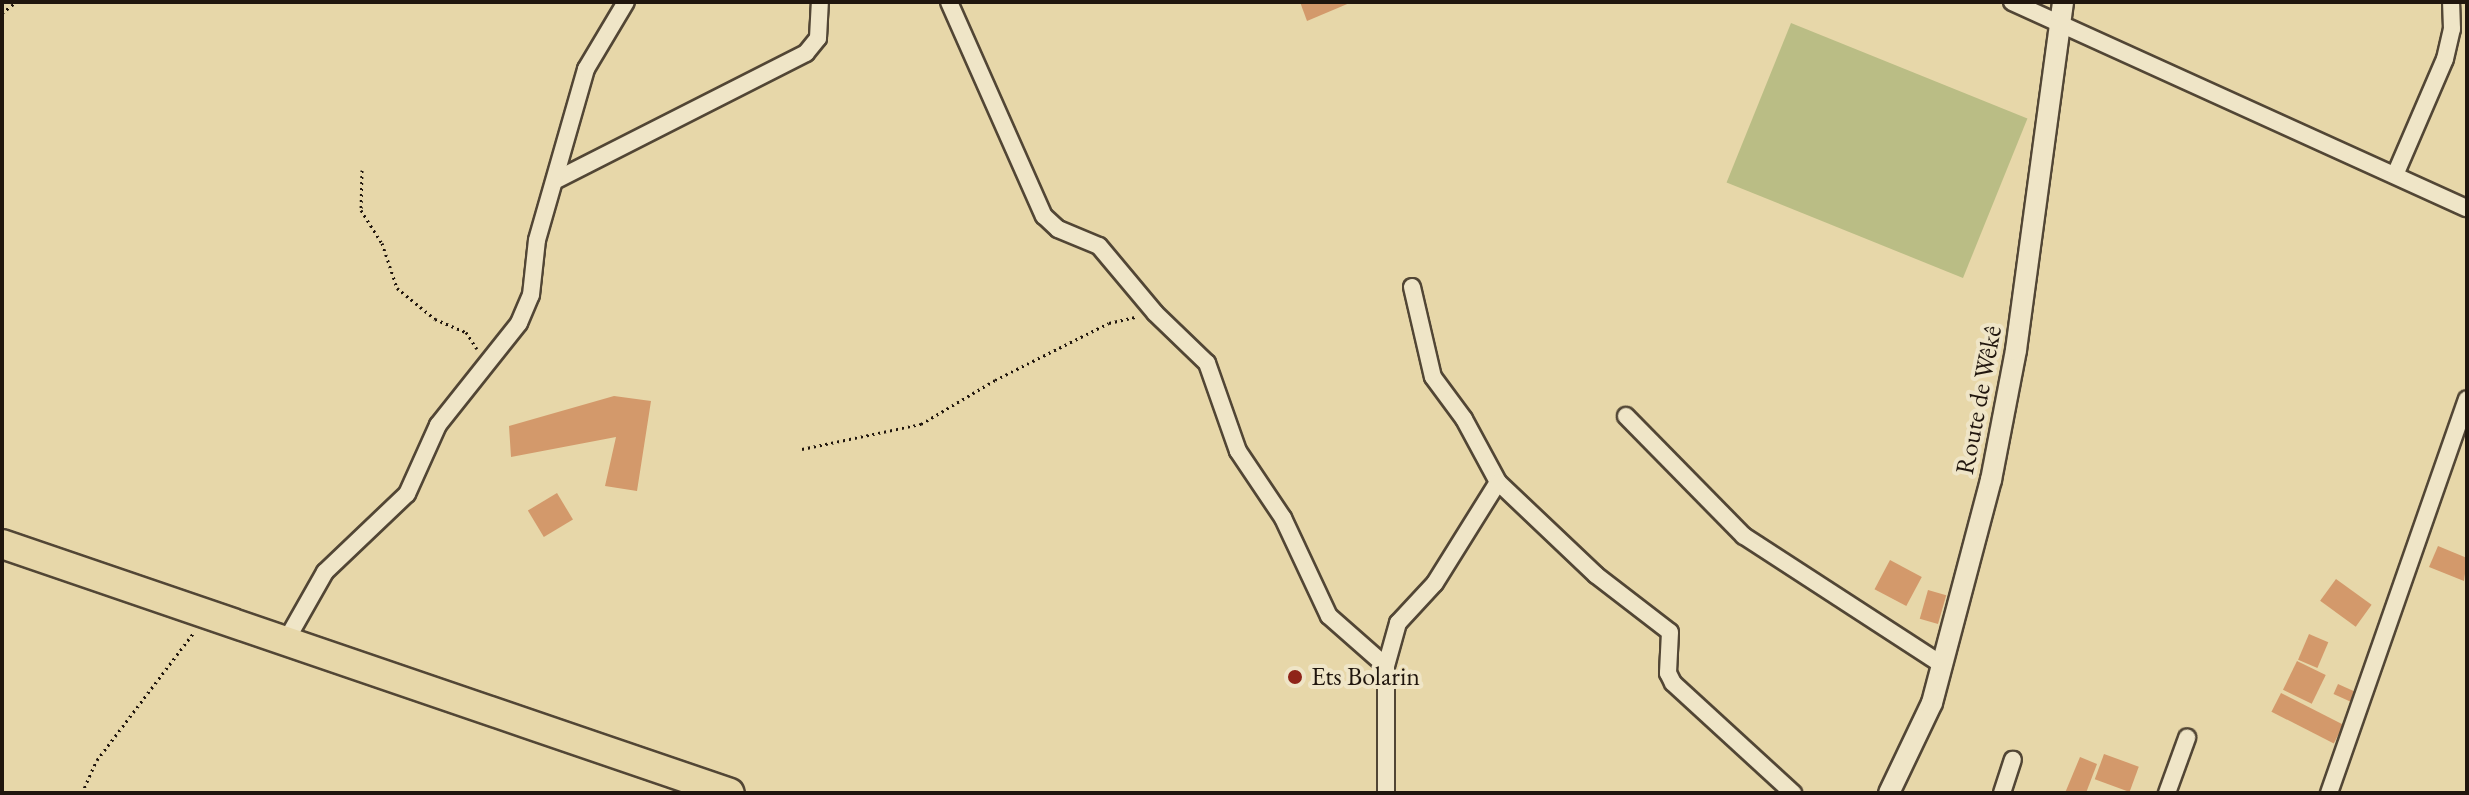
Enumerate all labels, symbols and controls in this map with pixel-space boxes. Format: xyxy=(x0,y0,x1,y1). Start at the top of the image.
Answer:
street label: Route de Wêkê xyxy=(1949,323,2009,477)
place label: Ets Bolarin xyxy=(1311,661,1420,693)
marker: Ets Bolarin xyxy=(1286,668,1304,686)

